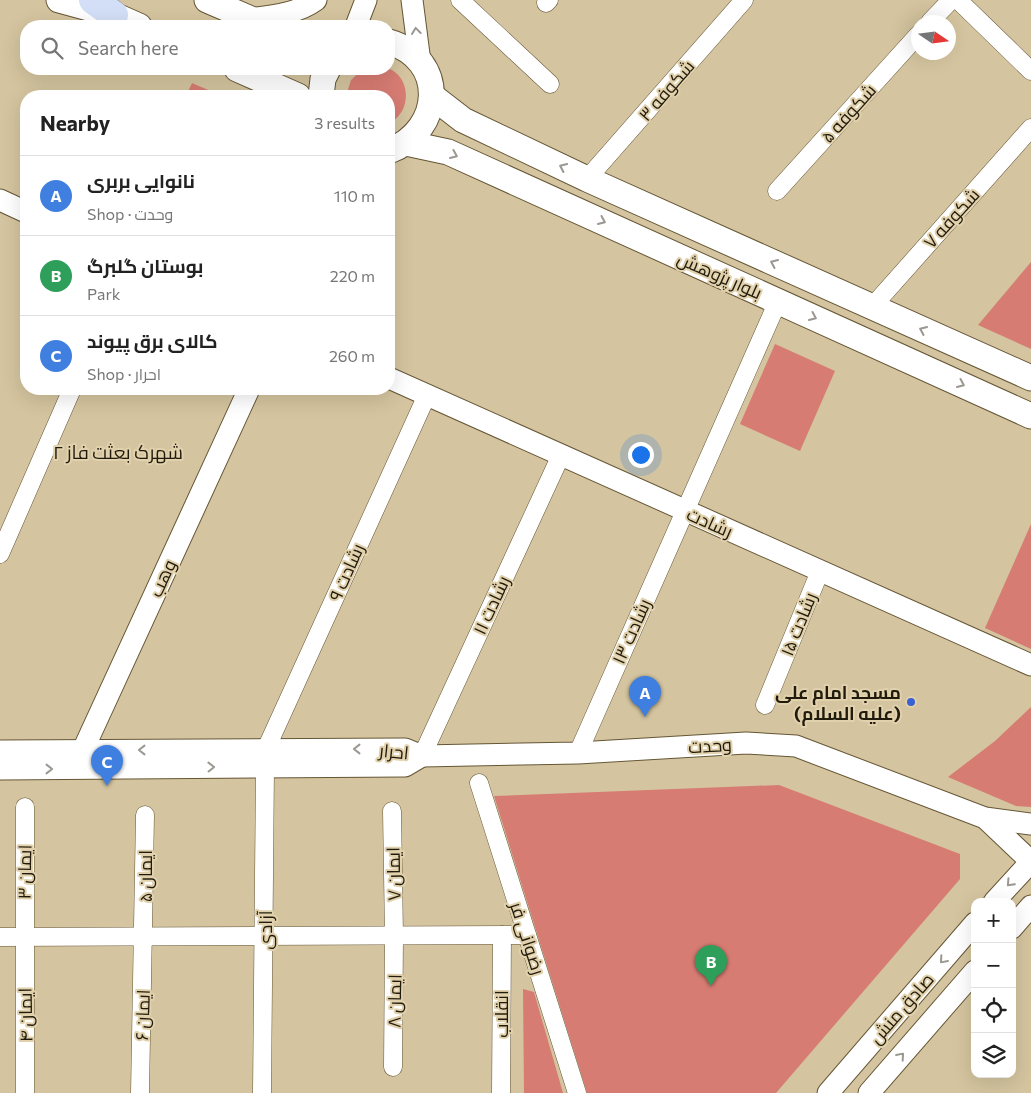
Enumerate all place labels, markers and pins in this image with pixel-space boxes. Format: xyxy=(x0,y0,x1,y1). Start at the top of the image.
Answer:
pin: A xyxy=(629,676,661,717)
place label: مسجد امام علی (علیه السلام) xyxy=(775,681,901,726)
marker: مسجد امام علی (علیه السلام) xyxy=(905,696,917,708)
pin: C xyxy=(91,745,123,786)
pin: B xyxy=(695,945,727,986)

